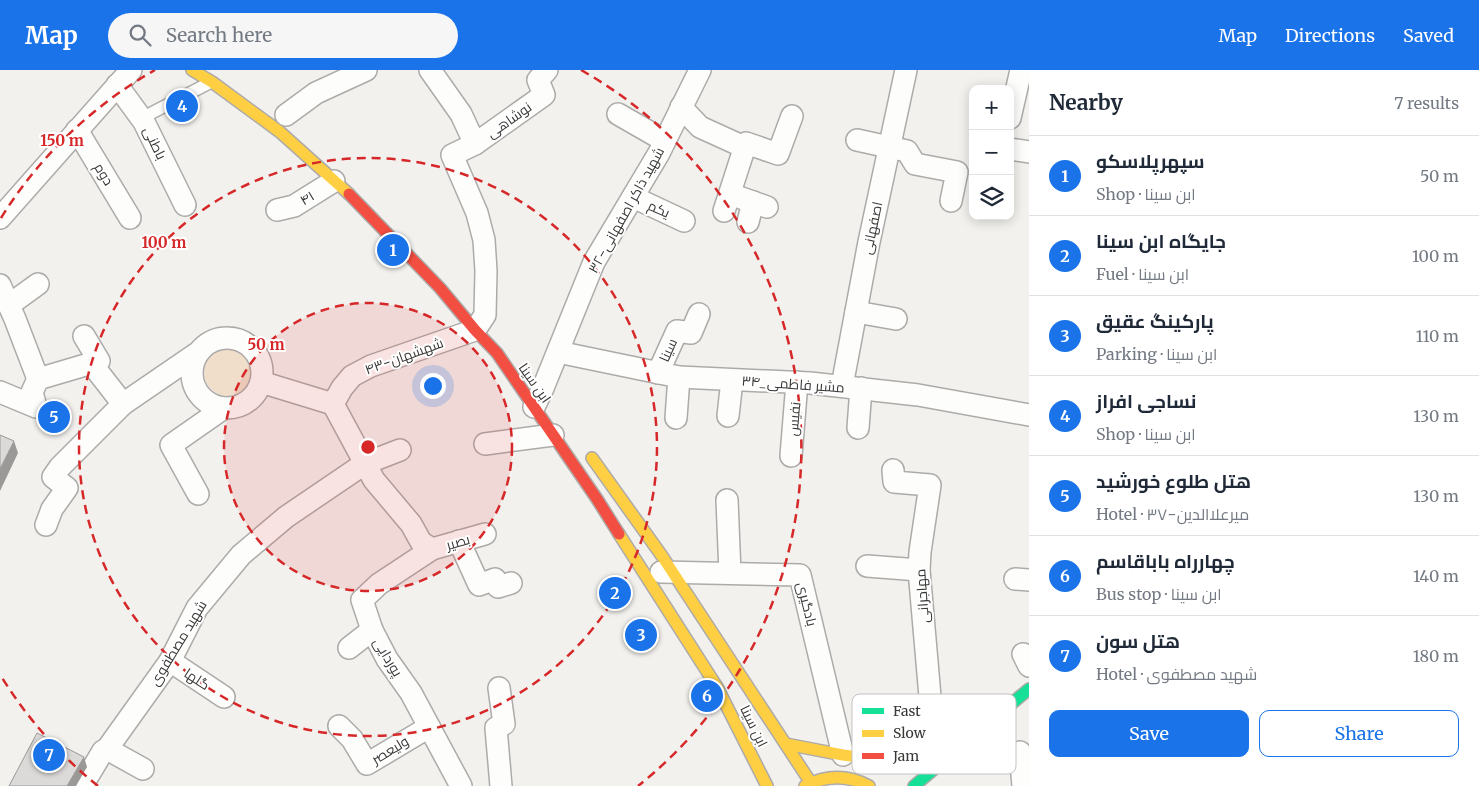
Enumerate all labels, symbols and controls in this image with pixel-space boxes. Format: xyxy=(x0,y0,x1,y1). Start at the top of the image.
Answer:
search box xyxy=(108,13,458,58)
text: Map xyxy=(25,20,78,51)
icon: search xyxy=(126,21,154,49)
text: Search here xyxy=(166,23,272,47)
text: Map xyxy=(1219,24,1257,47)
text: Directions xyxy=(1285,24,1375,47)
text: Saved xyxy=(1403,24,1454,47)
map controls xyxy=(969,85,1014,220)
button: + xyxy=(969,85,1014,130)
pin: 4 xyxy=(166,87,198,125)
text: Nearby xyxy=(1049,89,1123,116)
text: 7 results xyxy=(1394,93,1459,113)
street label: نوشاهی xyxy=(483,98,535,142)
street label: باطنی xyxy=(139,123,171,163)
button: − xyxy=(969,130,1014,175)
text: 150 m xyxy=(40,131,84,150)
street label: ۳۲-شهید ذاکر اصفهانی xyxy=(584,144,668,276)
text: سپهرپلاسکو xyxy=(1096,149,1205,173)
street label: دوم xyxy=(89,159,118,189)
text: 1 xyxy=(1061,166,1069,186)
text: 50 m xyxy=(1420,166,1459,186)
button: layers xyxy=(969,175,1014,220)
text: Shop · ابن سینا xyxy=(1096,184,1195,204)
street label: ۴۱ xyxy=(297,187,317,209)
street label: یکم xyxy=(645,196,673,223)
street label: اصفهانی xyxy=(858,200,886,256)
text: جایگاه ابن سینا xyxy=(1096,229,1226,253)
pin: 1 xyxy=(377,231,409,269)
text: 100 m xyxy=(142,233,186,252)
text: 2 xyxy=(1060,246,1070,266)
text: 100 m xyxy=(1412,246,1459,266)
text: Fuel · ابن سینا xyxy=(1096,264,1189,284)
text: پارکینگ عقیق xyxy=(1096,309,1214,333)
text: 3 xyxy=(1060,326,1070,346)
text: 110 m xyxy=(1416,326,1459,346)
street label: ۴۳-شهشهان xyxy=(362,333,446,379)
text: 50 m xyxy=(247,335,285,354)
street label: سینا xyxy=(655,335,681,365)
text: Parking · ابن سینا xyxy=(1096,344,1217,364)
street label: ابن سینا xyxy=(515,360,555,406)
street label: ۳۴_مشیر فاطمی xyxy=(741,371,845,397)
your location xyxy=(420,373,446,399)
text: نساجی افراز xyxy=(1096,389,1196,413)
pin: 5 xyxy=(38,398,70,436)
street label: نفیس xyxy=(784,401,804,437)
text: 4 xyxy=(1060,406,1070,426)
text: 130 m xyxy=(1413,406,1459,426)
text: Shop · ابن سینا xyxy=(1096,424,1195,444)
centre of rings xyxy=(359,438,377,456)
text: هتل طلوع خورشید xyxy=(1096,469,1251,493)
text: 5 xyxy=(1060,486,1070,506)
text: 130 m xyxy=(1413,486,1459,506)
text: Hotel · ۳۷-میرعلاالدین xyxy=(1096,504,1249,524)
street label: بصیر xyxy=(443,530,472,554)
text: چهارراه باباقاسم xyxy=(1096,549,1235,573)
text: 6 xyxy=(1060,566,1070,586)
text: 140 m xyxy=(1413,566,1459,586)
street label: مهاجرانی xyxy=(911,568,933,624)
pin: 2 xyxy=(599,574,631,612)
street label: بادگیری xyxy=(793,580,821,628)
text: Bus stop · ابن سینا xyxy=(1096,584,1222,604)
street label: شهید مصطفوی xyxy=(145,597,211,689)
pin: 3 xyxy=(625,616,657,654)
text: هتل سون xyxy=(1096,629,1180,653)
street label: پوردایی xyxy=(369,634,407,680)
text: 7 xyxy=(1060,646,1070,666)
text: 180 m xyxy=(1413,646,1459,666)
street label: گلها xyxy=(181,664,213,694)
text: Hotel · شهید مصطفوی xyxy=(1096,664,1257,684)
pin: 6 xyxy=(691,677,723,715)
legend xyxy=(852,694,1016,774)
street label: ابن سینا xyxy=(736,702,772,750)
text: Fast xyxy=(893,702,921,720)
button: Save xyxy=(1049,710,1249,757)
button: Share xyxy=(1259,710,1459,757)
text: Slow xyxy=(893,724,926,742)
street label: ولیعصر xyxy=(367,732,412,769)
pin: 7 xyxy=(33,736,65,774)
text: Jam xyxy=(892,747,919,765)

